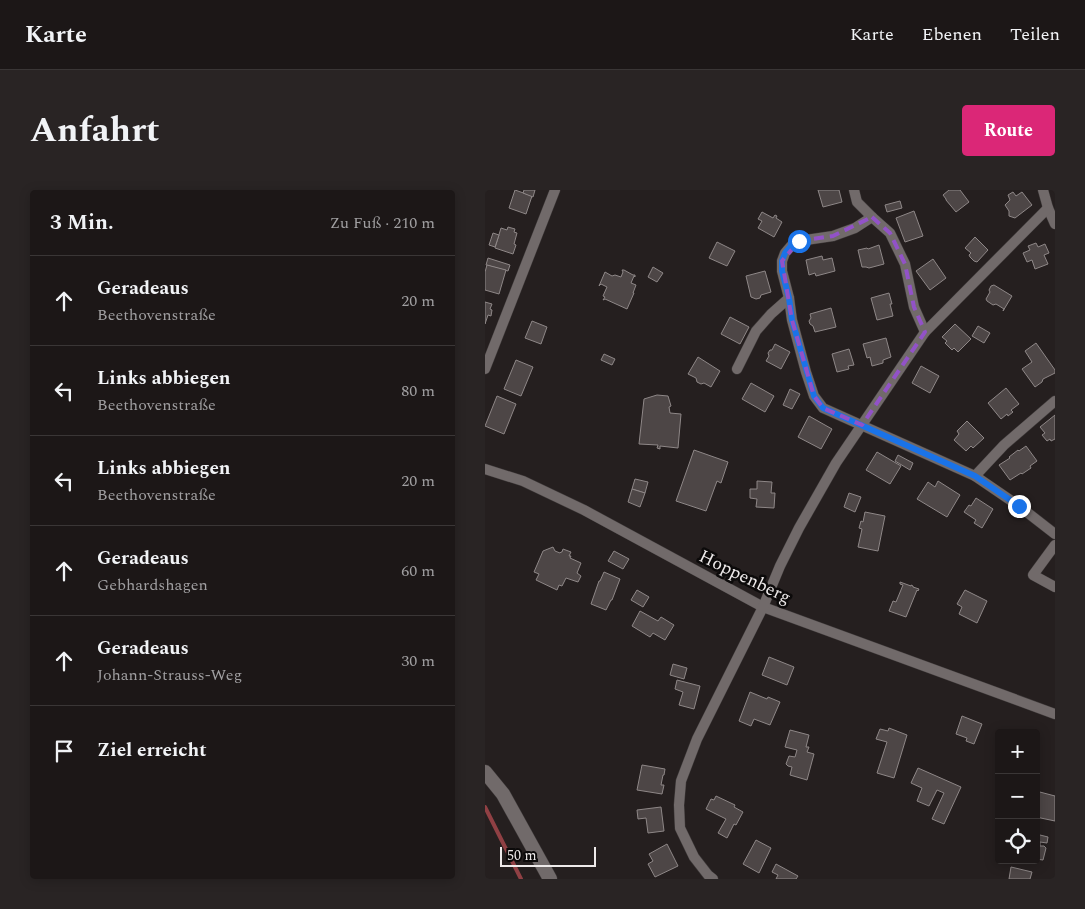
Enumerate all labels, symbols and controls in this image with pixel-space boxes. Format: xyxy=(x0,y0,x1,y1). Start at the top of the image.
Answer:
text: Karte xyxy=(25,17,87,53)
text: Karte xyxy=(850,21,894,48)
text: Ebenen xyxy=(922,21,982,48)
text: Teilen xyxy=(1010,21,1060,48)
text: Anfahrt xyxy=(30,104,160,157)
button: Route xyxy=(962,105,1055,156)
text: 3 Min. xyxy=(50,207,114,239)
text: Zu Fuß · 210 m xyxy=(330,211,435,235)
route start xyxy=(788,230,811,253)
text: Geradeaus xyxy=(97,274,189,303)
icon: ahead xyxy=(50,287,78,315)
text: 20 m xyxy=(401,289,435,313)
text: Beethovenstraße xyxy=(97,303,216,327)
text: Links abbiegen xyxy=(97,364,231,393)
icon: left xyxy=(50,377,78,405)
text: 80 m xyxy=(401,379,435,403)
text: Beethovenstraße xyxy=(97,393,216,417)
text: Links abbiegen xyxy=(97,454,231,483)
icon: left xyxy=(50,467,78,495)
text: 20 m xyxy=(401,469,435,493)
text: Beethovenstraße xyxy=(97,483,216,507)
route end xyxy=(1008,495,1031,518)
street label: Hoppenberg xyxy=(694,543,796,611)
text: Geradeaus xyxy=(97,544,189,573)
icon: ahead xyxy=(50,557,78,585)
text: 60 m xyxy=(401,559,435,583)
text: Gebhardshagen xyxy=(97,573,208,597)
text: Geradeaus xyxy=(97,634,189,663)
icon: ahead xyxy=(50,647,78,675)
text: 30 m xyxy=(401,649,435,673)
text: Johann-Strauss-Weg xyxy=(97,663,242,687)
map controls xyxy=(995,729,1040,864)
button: + xyxy=(995,729,1040,774)
text: Ziel erreicht xyxy=(97,736,207,765)
icon: arrive xyxy=(50,737,78,765)
button: − xyxy=(995,774,1040,819)
button: locate xyxy=(995,819,1040,864)
scale bar xyxy=(500,844,596,867)
text: 50 m xyxy=(507,845,537,866)

